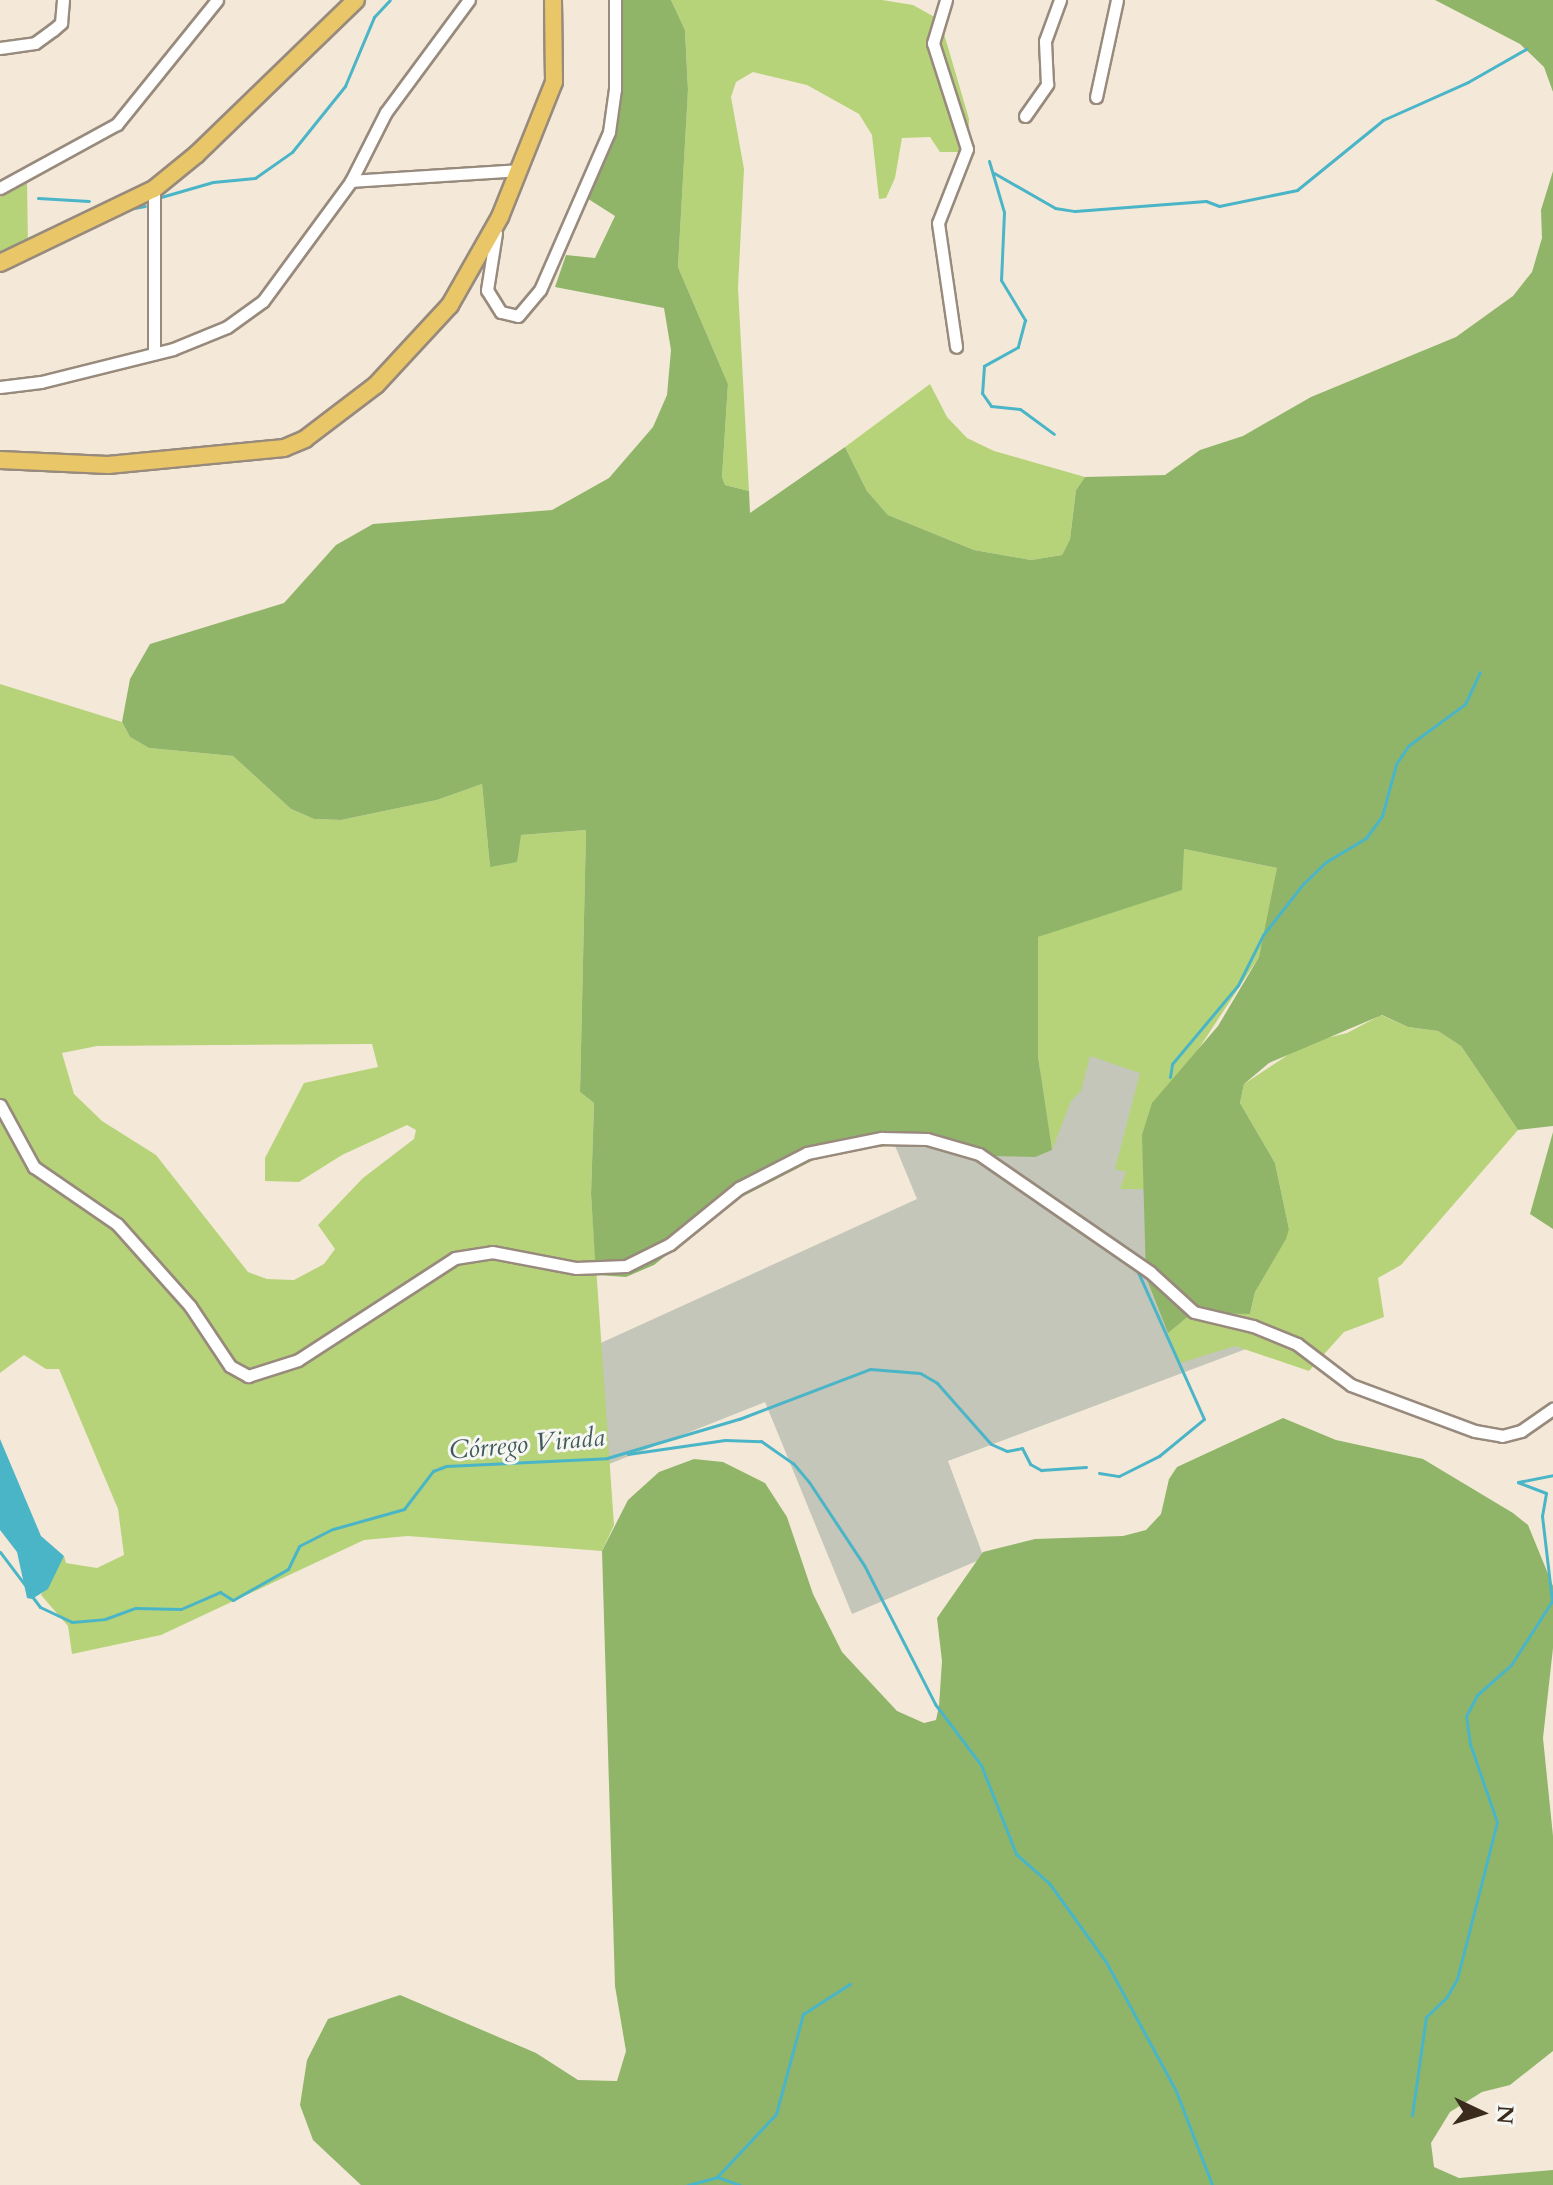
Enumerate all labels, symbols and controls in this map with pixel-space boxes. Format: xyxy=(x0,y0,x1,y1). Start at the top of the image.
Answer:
water label: Córrego Virada xyxy=(448,1422,606,1466)
north arrow xyxy=(1441,2073,1521,2153)
text: N xyxy=(1489,2104,1521,2125)

